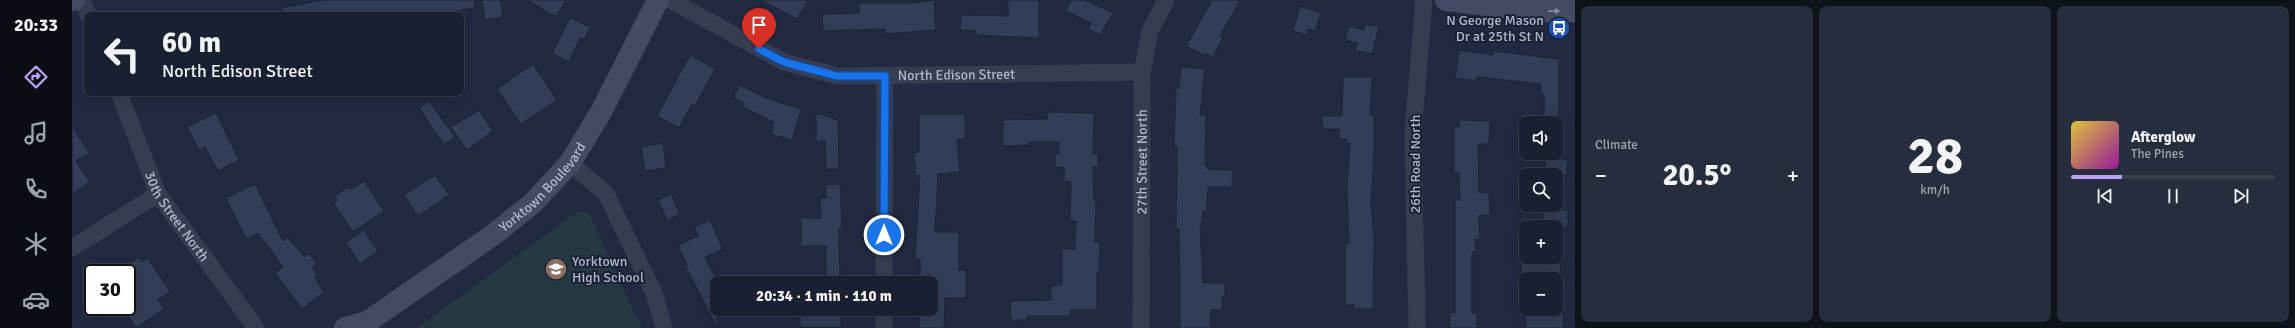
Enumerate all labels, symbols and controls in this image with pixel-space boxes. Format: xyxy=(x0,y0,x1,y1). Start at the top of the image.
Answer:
pin xyxy=(742,8,776,49)
one-way arrow xyxy=(1548,8,1561,14)
place label: N George Mason Dr at 25th St N xyxy=(1446,12,1544,45)
text: 20:33 xyxy=(14,14,58,36)
icon: arrive xyxy=(748,14,770,36)
bus stop icon: N George Mason Dr at 25th St N xyxy=(1546,15,1572,41)
text: 60 m xyxy=(162,26,221,60)
icon: left xyxy=(96,28,148,80)
text: North Edison Street xyxy=(162,60,313,82)
icon: directions xyxy=(22,63,50,91)
street label: North Edison Street xyxy=(898,65,1015,84)
street label: 27th Street North xyxy=(1133,109,1150,215)
street label: 26th Road North xyxy=(1407,115,1424,213)
map controls xyxy=(1519,116,1563,316)
button: sound xyxy=(1519,116,1563,160)
icon: music xyxy=(22,119,50,147)
text: 28 xyxy=(1907,124,1963,188)
text: Afterglow xyxy=(2131,128,2195,146)
text: Climate xyxy=(1595,137,1638,153)
street label: Yorktown Boulevard xyxy=(495,139,589,236)
text: The Pines xyxy=(2131,146,2184,162)
text: 20.5° xyxy=(1662,157,1732,194)
text: − xyxy=(1595,162,1607,189)
text: + xyxy=(1787,162,1799,189)
button: search xyxy=(1519,168,1563,212)
street label: 30th Street North xyxy=(141,169,213,265)
icon: phone xyxy=(22,175,50,203)
text: km/h xyxy=(1920,182,1950,198)
icon: previous xyxy=(2094,185,2116,207)
icon: pause xyxy=(2162,185,2184,207)
icon: next xyxy=(2230,185,2252,207)
position arrow xyxy=(863,214,905,256)
button: + xyxy=(1519,220,1563,264)
icon: climate xyxy=(22,230,50,258)
place label: Yorktown High School xyxy=(572,253,644,286)
school or university icon: Yorktown High School xyxy=(543,256,569,282)
speed limit sign: 30 xyxy=(84,264,136,316)
button: − xyxy=(1519,272,1563,316)
icon: car xyxy=(22,286,50,314)
text: 20:34 · 1 min · 110 m xyxy=(756,287,892,305)

